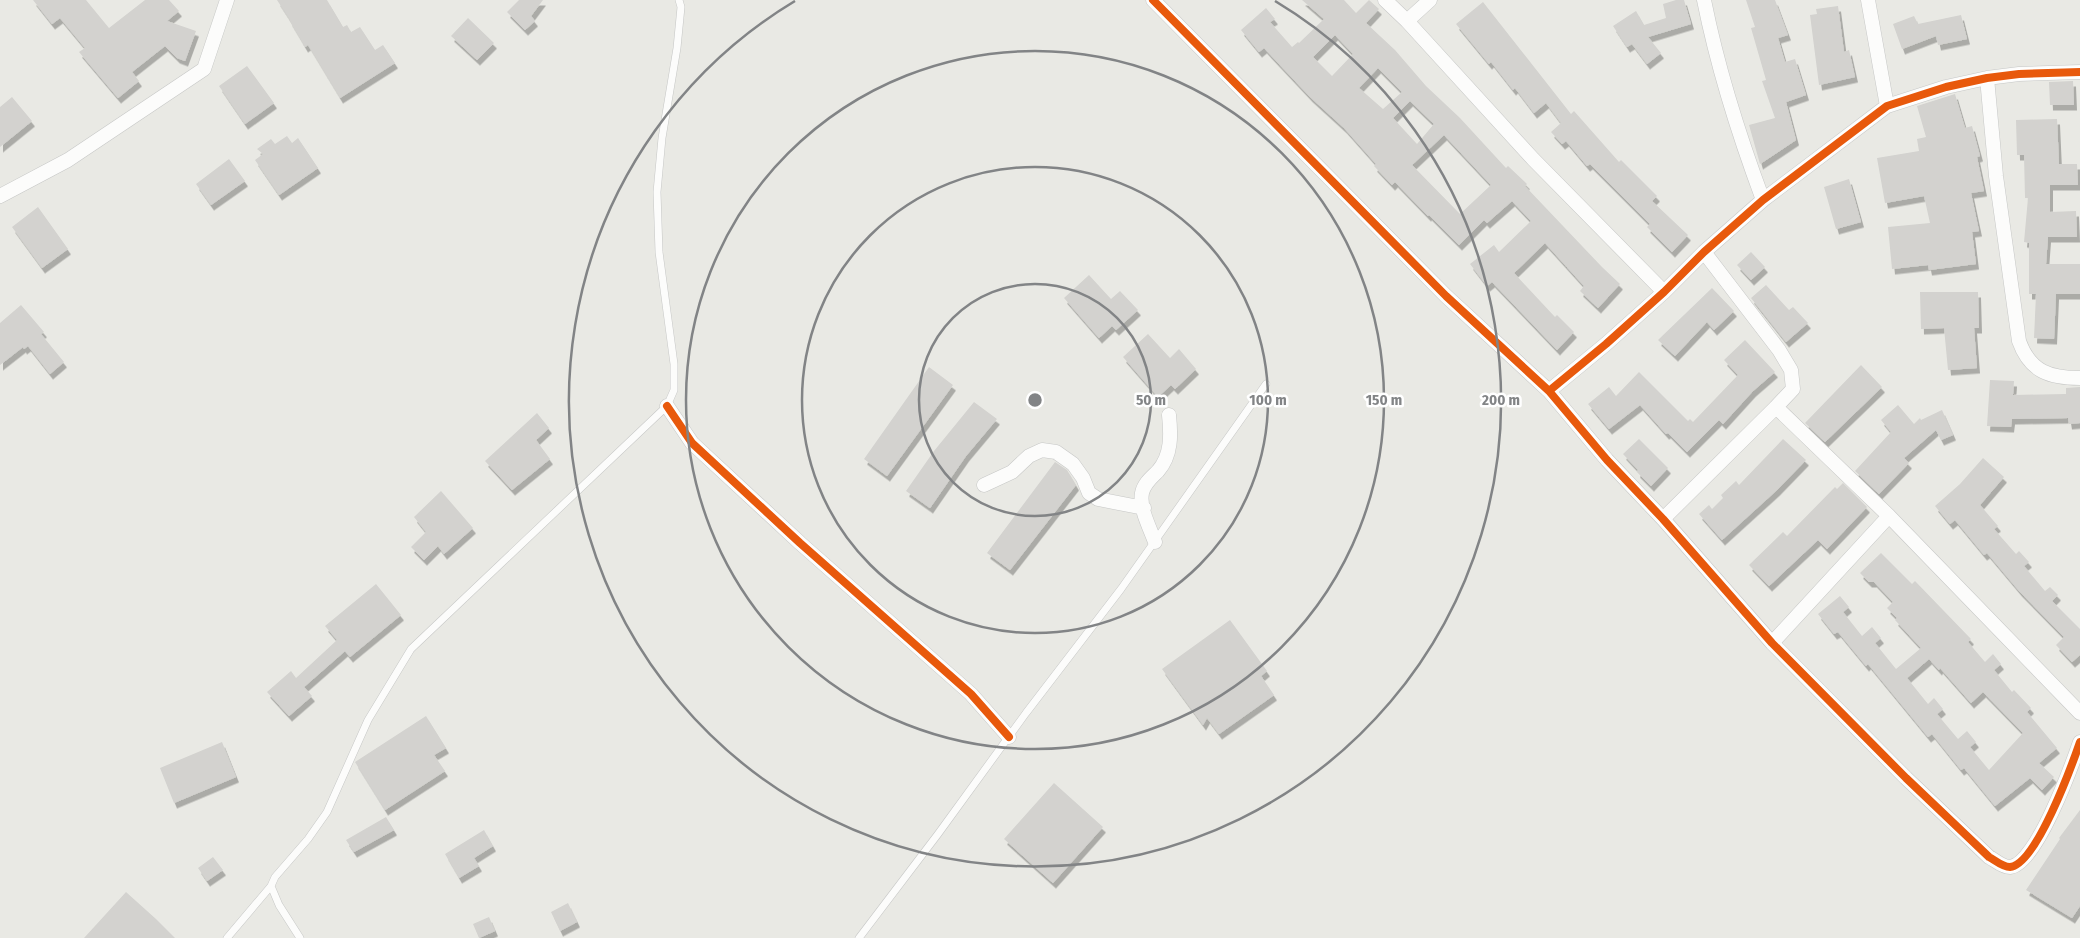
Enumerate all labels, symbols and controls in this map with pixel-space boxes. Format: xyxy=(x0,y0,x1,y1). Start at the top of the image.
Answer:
centre of rings xyxy=(1026,391,1044,409)
text: 50 m xyxy=(1136,391,1166,409)
text: 100 m xyxy=(1249,391,1287,409)
text: 150 m xyxy=(1366,391,1402,409)
text: 200 m xyxy=(1481,391,1520,409)

